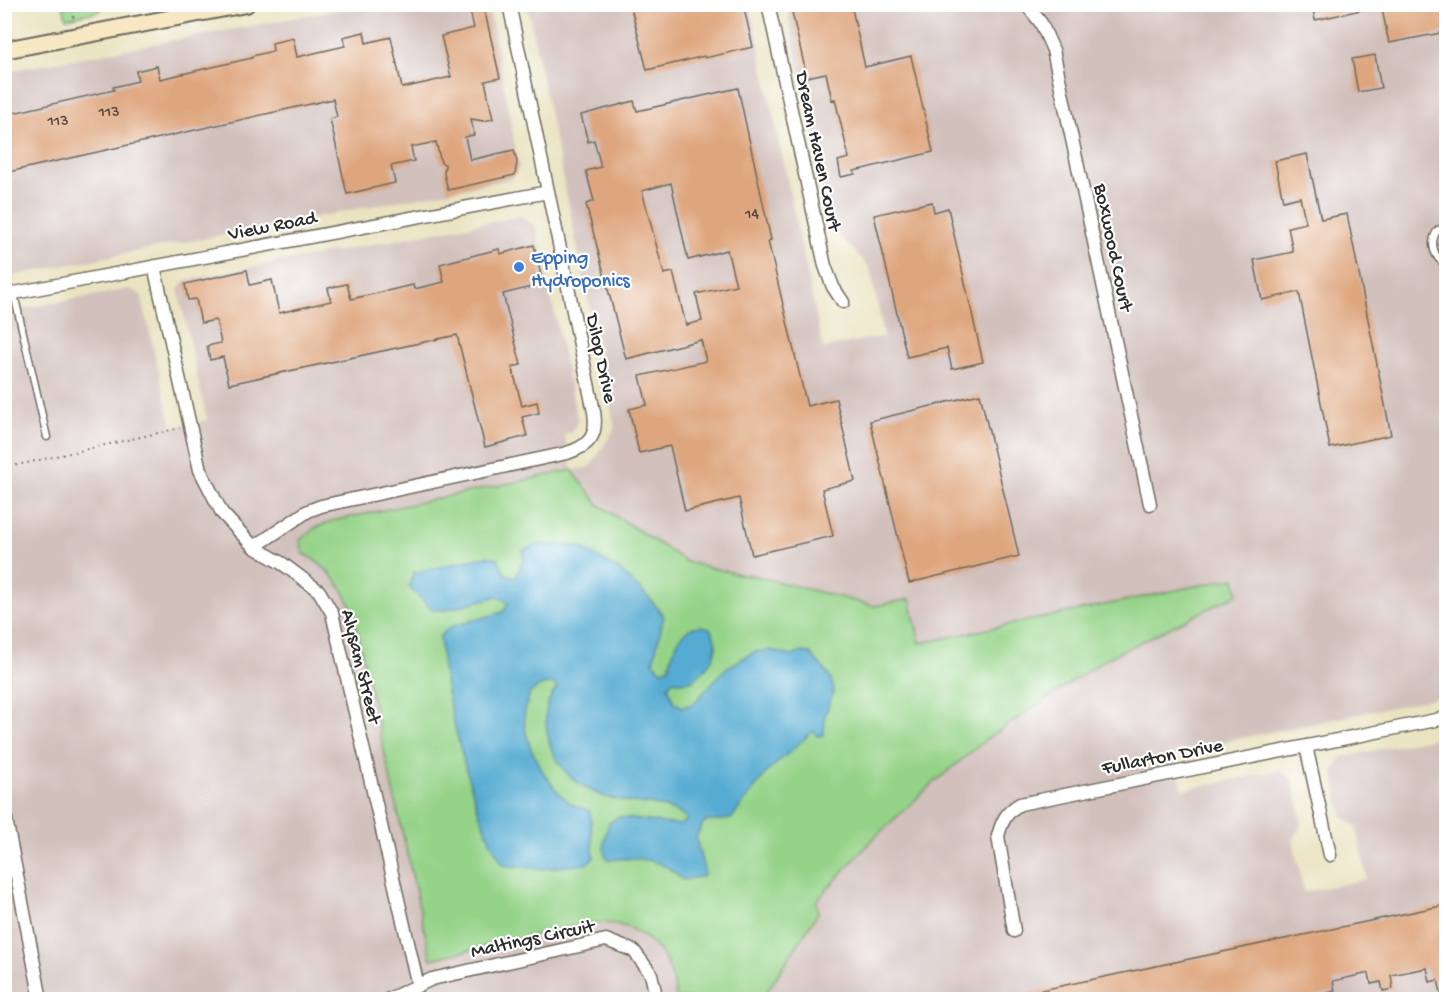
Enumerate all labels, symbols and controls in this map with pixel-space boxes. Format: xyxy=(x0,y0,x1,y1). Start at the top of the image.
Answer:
street label: Dream Haven Court xyxy=(788,68,845,235)
house number: 113 xyxy=(97,104,120,123)
house number: 113 xyxy=(46,113,69,132)
street label: Boxwood Court xyxy=(1087,181,1137,315)
house number: 14 xyxy=(744,206,759,225)
street label: View Road xyxy=(225,207,321,247)
place label: Epping Hydroponics xyxy=(531,248,630,294)
marker: Epping Hydroponics xyxy=(512,260,526,274)
street label: Dilop Drive xyxy=(579,310,620,406)
street label: Alysam Street xyxy=(334,607,385,728)
street label: Fullarton Drive xyxy=(1099,735,1226,782)
street label: Maltings Circuit xyxy=(469,916,598,965)

